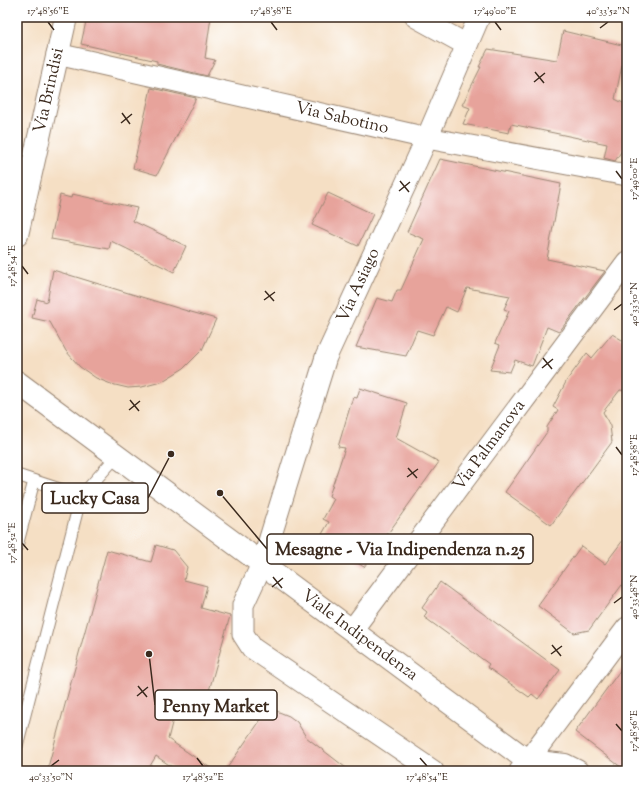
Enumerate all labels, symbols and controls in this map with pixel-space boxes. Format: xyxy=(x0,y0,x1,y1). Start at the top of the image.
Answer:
text: 17°48'56"E xyxy=(27,4,69,19)
text: 17°48'58"E xyxy=(250,4,292,19)
text: 17°49'00"E xyxy=(474,4,516,19)
text: 40°33'52"N xyxy=(586,4,630,19)
street label: Via Brindisi xyxy=(28,45,71,136)
street label: Via Sabotino xyxy=(293,96,391,141)
text: 17°49'00"E xyxy=(627,158,642,200)
street label: Via Asiago xyxy=(331,244,386,327)
text: 17°48'54"E xyxy=(5,245,20,287)
text: 40°33'50"N xyxy=(627,282,642,326)
street label: Via Palmanova xyxy=(448,395,532,496)
text: 17°48'58"E xyxy=(627,434,642,476)
callout: Lucky Casa xyxy=(42,483,148,513)
text: Lucky Casa xyxy=(50,487,140,513)
text: 17°48'52"E xyxy=(5,522,20,564)
callout: Mesagne - Via Indipendenza n.25 xyxy=(267,534,533,564)
text: Mesagne - Via Indipendenza n.25 xyxy=(275,538,526,564)
text: 40°33'48"N xyxy=(627,575,642,619)
street label: Viale Indipendenza xyxy=(296,584,423,687)
callout: Penny Market xyxy=(155,690,277,720)
text: Penny Market xyxy=(163,695,270,721)
text: 17°48'56"E xyxy=(627,710,642,752)
text: 40°33'50"N xyxy=(29,770,73,785)
text: 17°48'52"E xyxy=(182,770,224,785)
text: 17°48'54"E xyxy=(406,770,448,785)

